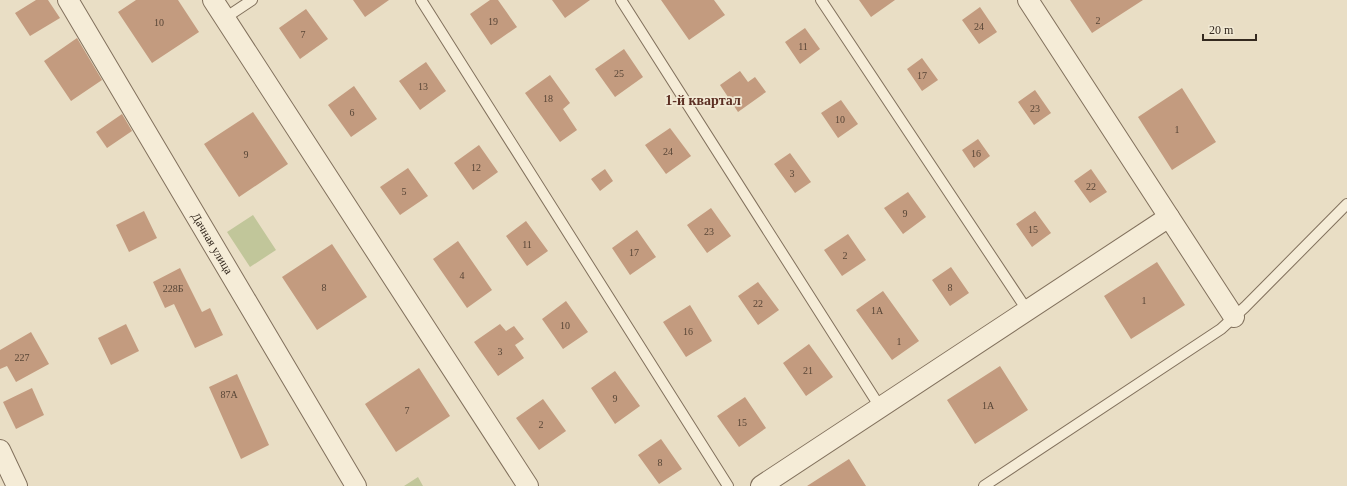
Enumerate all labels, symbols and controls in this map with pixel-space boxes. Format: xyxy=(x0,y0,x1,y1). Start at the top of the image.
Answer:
house number: 2 xyxy=(1096,15,1101,26)
house number: 19 xyxy=(488,16,498,27)
scale bar xyxy=(1203,16,1256,42)
house number: 10 xyxy=(154,17,164,28)
house number: 24 xyxy=(974,21,984,32)
text: 20 m xyxy=(1209,23,1234,37)
house number: 7 xyxy=(301,29,306,40)
house number: 11 xyxy=(798,41,808,52)
house number: 25 xyxy=(614,68,624,79)
house number: 17 xyxy=(917,70,927,81)
house number: 13 xyxy=(418,81,428,92)
house number: 18 xyxy=(543,93,553,104)
district label: 1-й квартал xyxy=(665,93,741,108)
house number: 23 xyxy=(1030,103,1040,114)
house number: 6 xyxy=(350,107,355,118)
house number: 10 xyxy=(835,114,845,125)
house number: 1 xyxy=(1175,124,1180,135)
house number: 24 xyxy=(663,146,673,157)
house number: 16 xyxy=(971,148,981,159)
house number: 9 xyxy=(244,149,249,160)
house number: 12 xyxy=(471,162,481,173)
house number: 3 xyxy=(790,168,795,179)
house number: 22 xyxy=(1086,181,1096,192)
house number: 5 xyxy=(402,186,407,197)
house number: 9 xyxy=(903,208,908,219)
street label: Дачная улица xyxy=(189,210,236,277)
house number: 15 xyxy=(1028,224,1038,235)
house number: 23 xyxy=(704,226,714,237)
house number: 11 xyxy=(522,239,532,250)
house number: 17 xyxy=(629,247,639,258)
house number: 2 xyxy=(843,250,848,261)
house number: 4 xyxy=(460,270,465,281)
house number: 8 xyxy=(322,282,327,293)
house number: 8 xyxy=(948,282,953,293)
house number: 228Б xyxy=(163,283,184,294)
house number: 1 xyxy=(1142,295,1147,306)
house number: 22 xyxy=(753,298,763,309)
house number: 1А xyxy=(871,305,884,316)
house number: 10 xyxy=(560,320,570,331)
house number: 16 xyxy=(683,326,693,337)
house number: 1 xyxy=(897,336,902,347)
house number: 3 xyxy=(498,346,503,357)
house number: 227 xyxy=(15,352,30,363)
house number: 21 xyxy=(803,365,813,376)
house number: 87А xyxy=(220,389,238,400)
house number: 9 xyxy=(613,393,618,404)
house number: 1А xyxy=(982,400,995,411)
house number: 7 xyxy=(405,405,410,416)
house number: 15 xyxy=(737,417,747,428)
house number: 2 xyxy=(539,419,544,430)
house number: 8 xyxy=(658,457,663,468)

